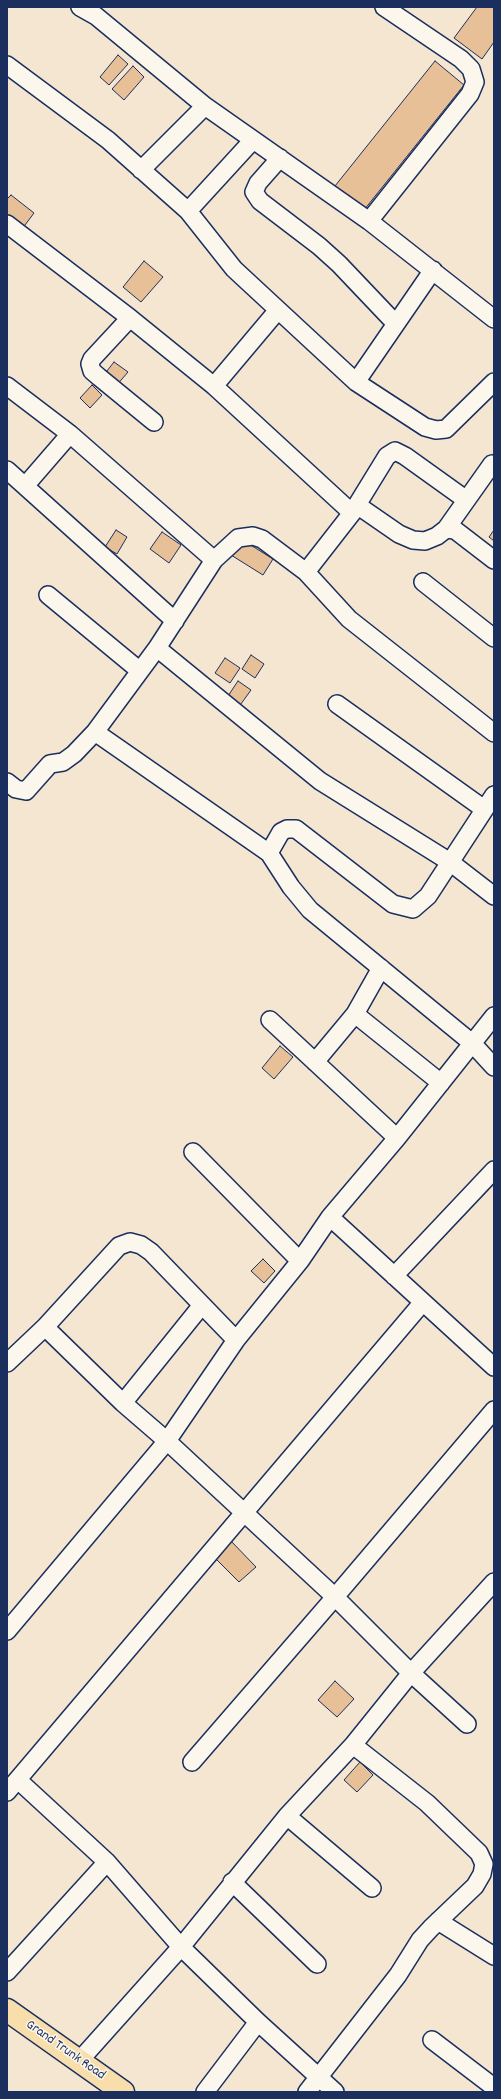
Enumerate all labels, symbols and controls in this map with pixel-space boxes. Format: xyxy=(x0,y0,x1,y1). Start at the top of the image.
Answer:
street label: Grand Trunk Road xyxy=(22,2017,108,2085)

